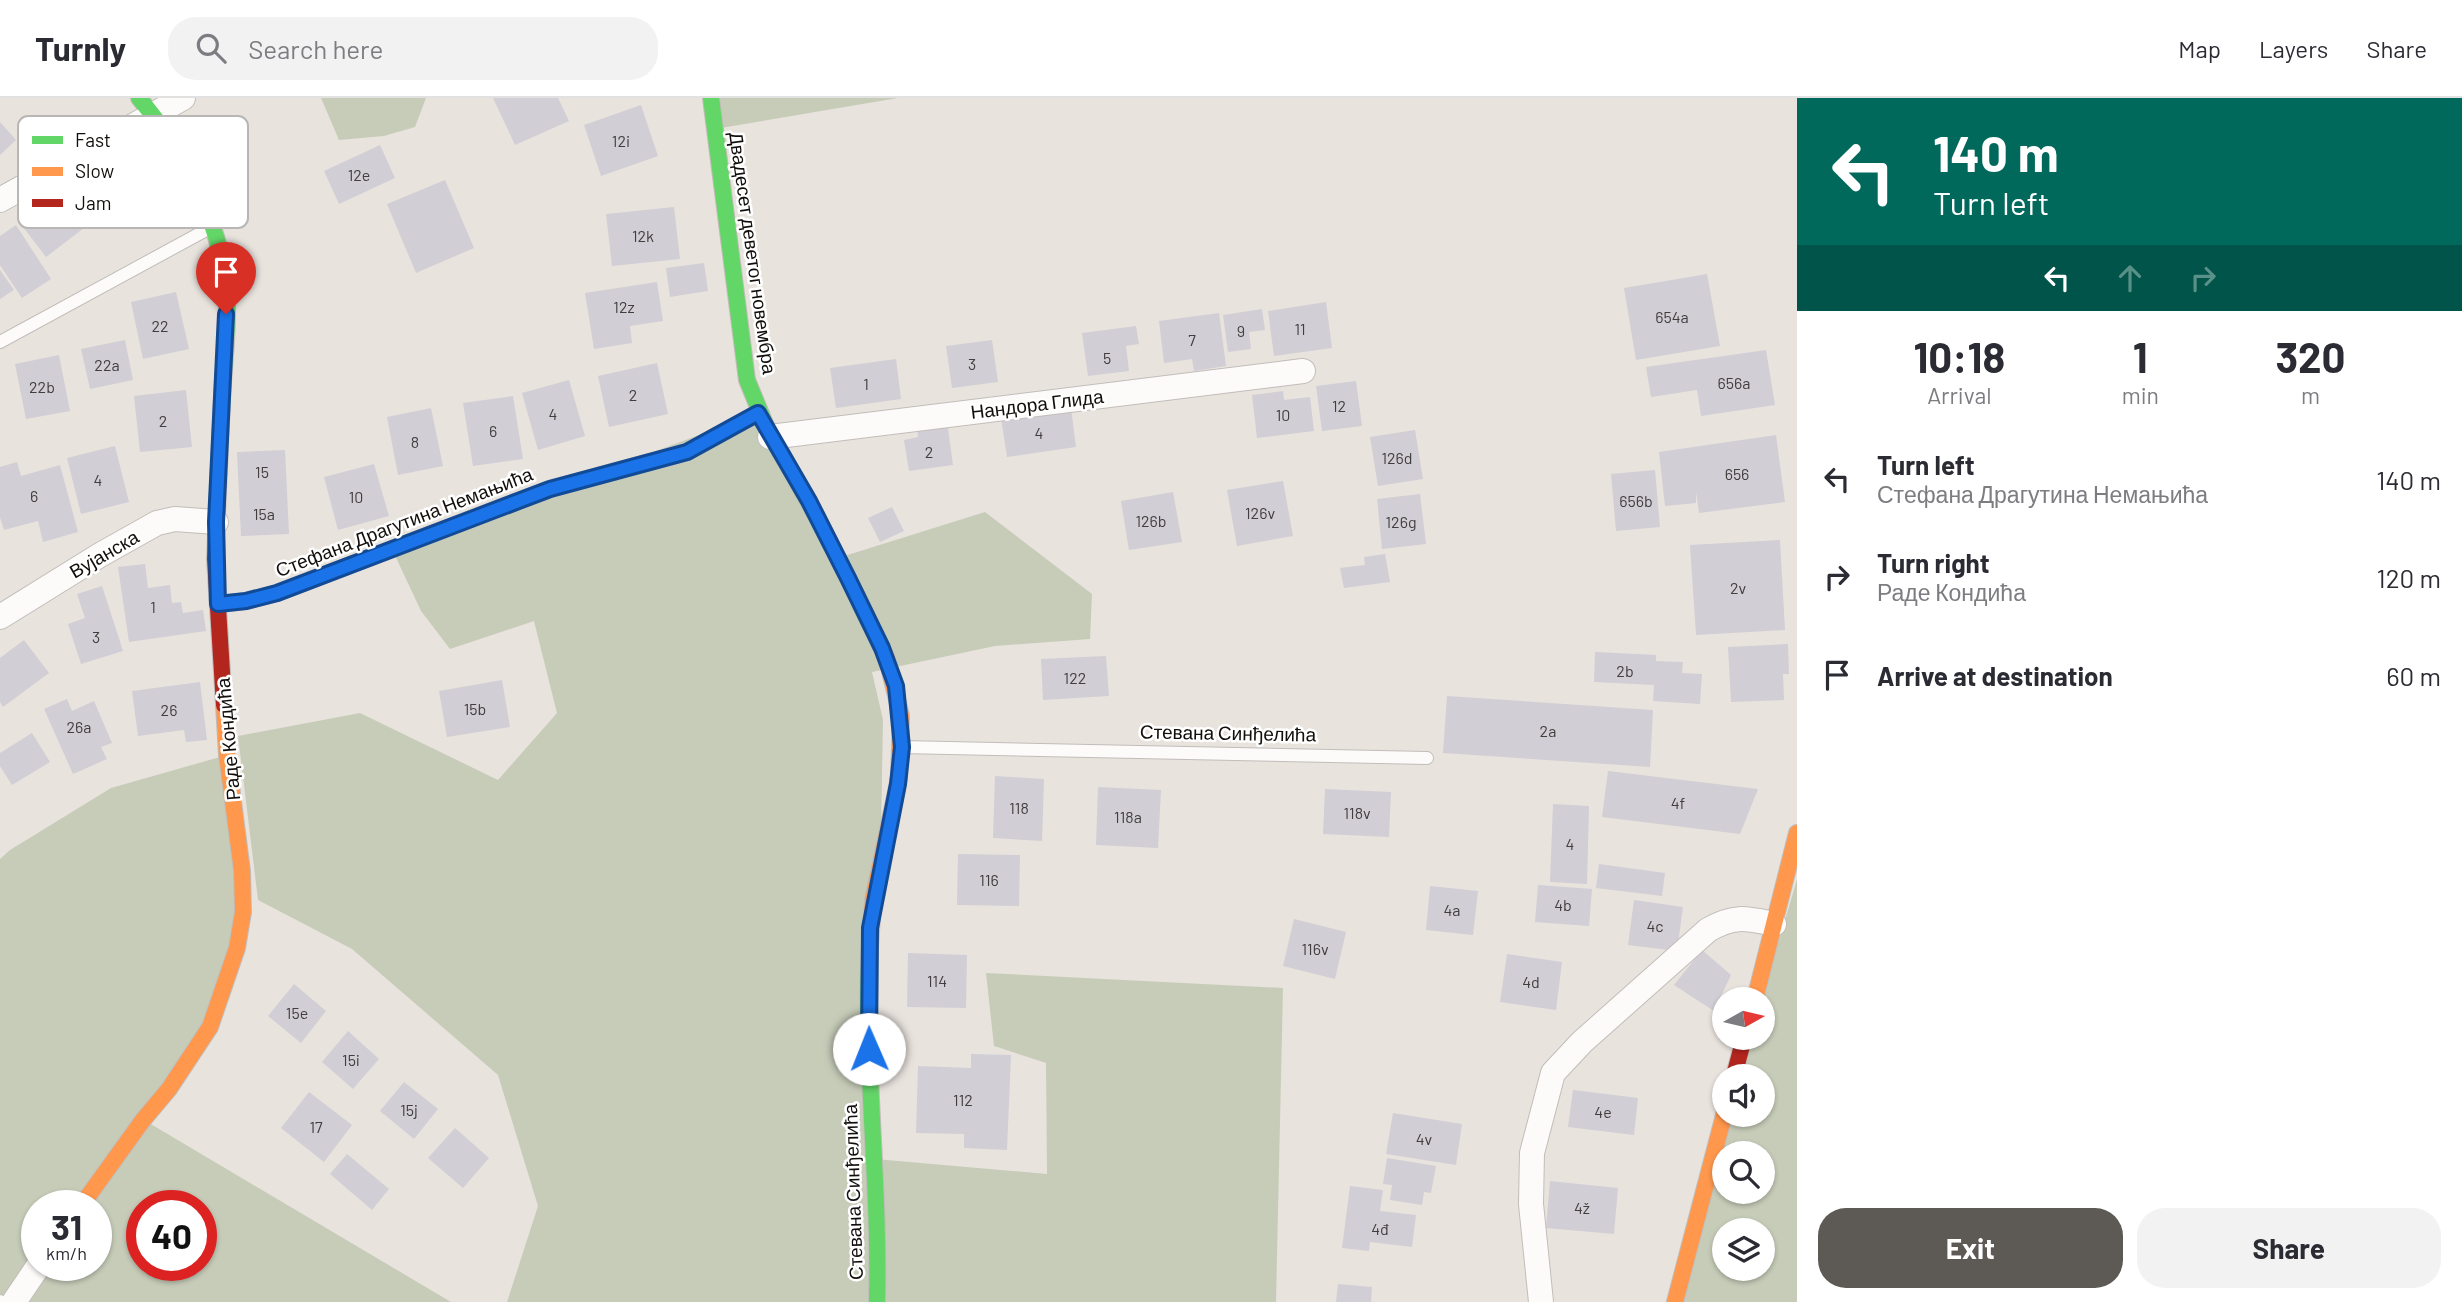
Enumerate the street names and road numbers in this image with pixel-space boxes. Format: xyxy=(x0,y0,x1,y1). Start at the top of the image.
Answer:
street label: Двадесет деветог новембра xyxy=(725,130,782,376)
street label: Нандора Глида xyxy=(969,384,1105,423)
street label: Стефана Драгутина Немањића xyxy=(272,462,536,581)
street label: Вујанска xyxy=(65,524,143,583)
street label: Раде Кондића xyxy=(211,676,244,801)
street label: Стевана Синђелића xyxy=(1140,719,1317,746)
street label: Стевана Синђелића xyxy=(838,1103,867,1280)

